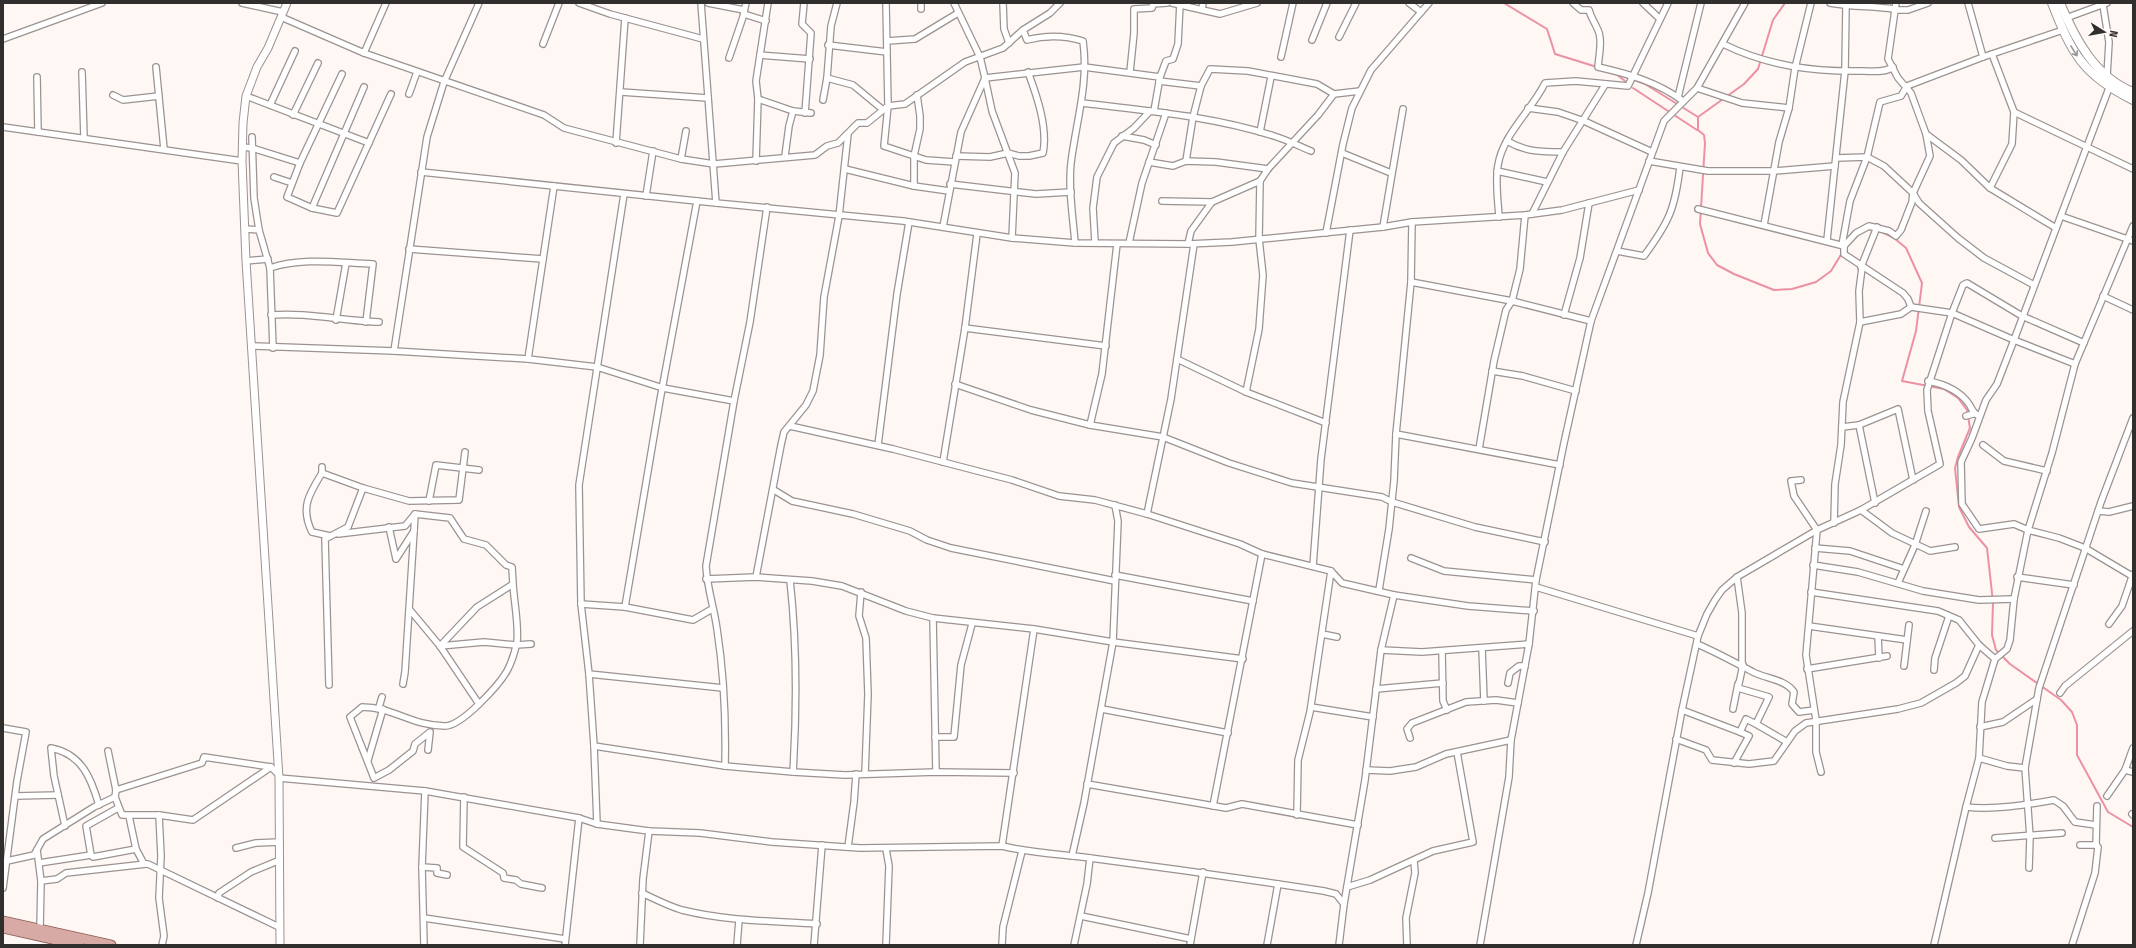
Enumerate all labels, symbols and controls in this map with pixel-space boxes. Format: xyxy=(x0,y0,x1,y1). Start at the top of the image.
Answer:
north arrow xyxy=(2084,12,2124,52)
text: N xyxy=(2106,29,2120,38)
one-way arrow xyxy=(2070,45,2078,56)

